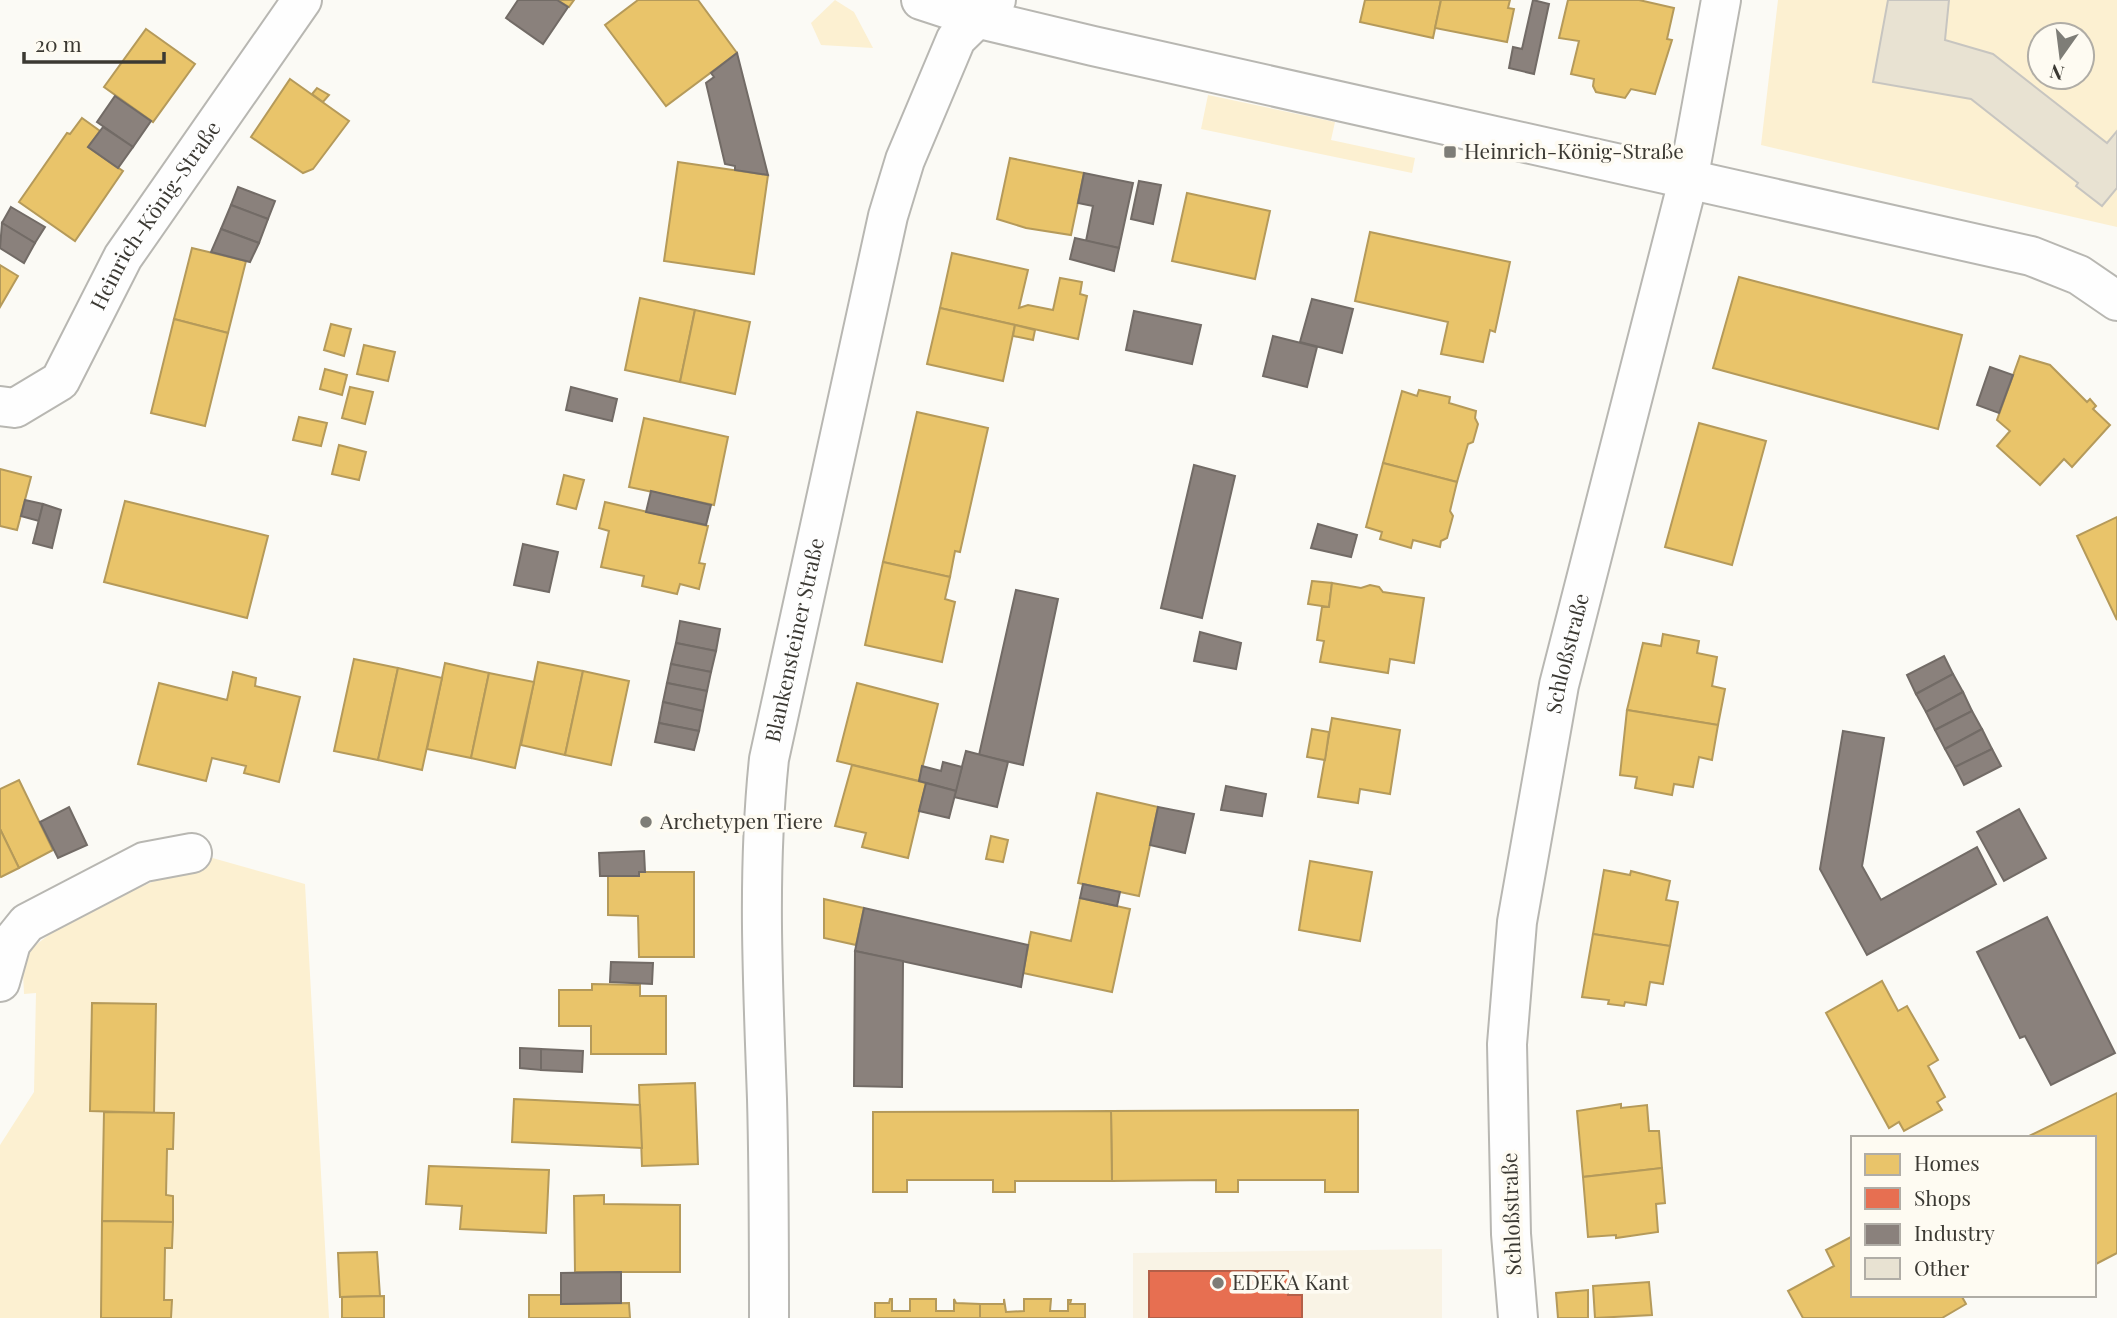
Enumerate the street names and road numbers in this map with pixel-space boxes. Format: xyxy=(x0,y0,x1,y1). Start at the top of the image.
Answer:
street label: Heinrich-König-Straße xyxy=(83,115,226,314)
street label: Blankensteiner Straße xyxy=(757,535,829,745)
street label: Schloßstraße xyxy=(1538,590,1594,716)
street label: Schloßstraße xyxy=(1494,1152,1526,1276)

